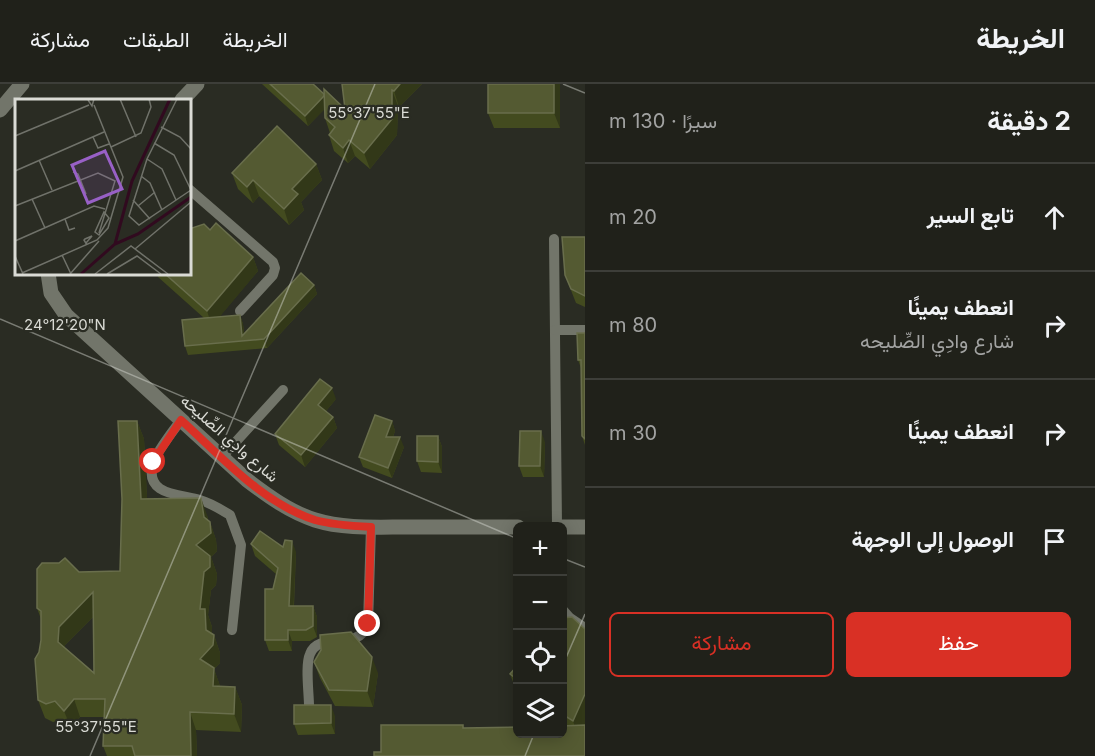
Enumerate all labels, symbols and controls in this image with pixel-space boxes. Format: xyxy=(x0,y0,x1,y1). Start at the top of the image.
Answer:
text: الخريطة xyxy=(976,21,1065,55)
text: مشاركة xyxy=(30,27,90,52)
text: الطبقات xyxy=(123,27,190,52)
text: الخريطة xyxy=(223,27,288,52)
inset map xyxy=(15,99,190,274)
text: 55°37'55"E xyxy=(328,103,410,122)
text: 2 دقيقة xyxy=(987,105,1071,136)
text: سيرًا · 130 m xyxy=(609,109,717,133)
icon: ahead xyxy=(1038,201,1071,234)
text: تابع السير xyxy=(927,202,1014,228)
text: 20 m xyxy=(609,205,657,229)
text: انعطف يمينًا xyxy=(907,294,1014,320)
icon: right xyxy=(1038,309,1071,342)
text: 80 m xyxy=(609,313,657,337)
text: 24°12'20"N xyxy=(24,315,106,334)
text: شارع وادِي الصِّليحه xyxy=(860,329,1014,353)
street label: شارع وادِي الصِّليحه xyxy=(174,390,283,489)
icon: right xyxy=(1038,417,1071,450)
text: انعطف يمينًا xyxy=(907,418,1014,444)
text: 30 m xyxy=(609,421,657,445)
route start xyxy=(139,448,165,474)
map controls xyxy=(513,522,567,738)
button: + xyxy=(513,522,567,576)
icon: arrive xyxy=(1038,525,1071,558)
text: الوصول إلى الوجهة xyxy=(851,526,1014,552)
button: − xyxy=(513,576,567,630)
route end xyxy=(354,610,380,636)
button: مشاركة xyxy=(609,612,834,677)
button: حفظ xyxy=(846,612,1071,677)
button: locate xyxy=(513,630,567,684)
button: layers xyxy=(513,684,567,738)
text: 55°37'55"E xyxy=(55,717,137,736)

